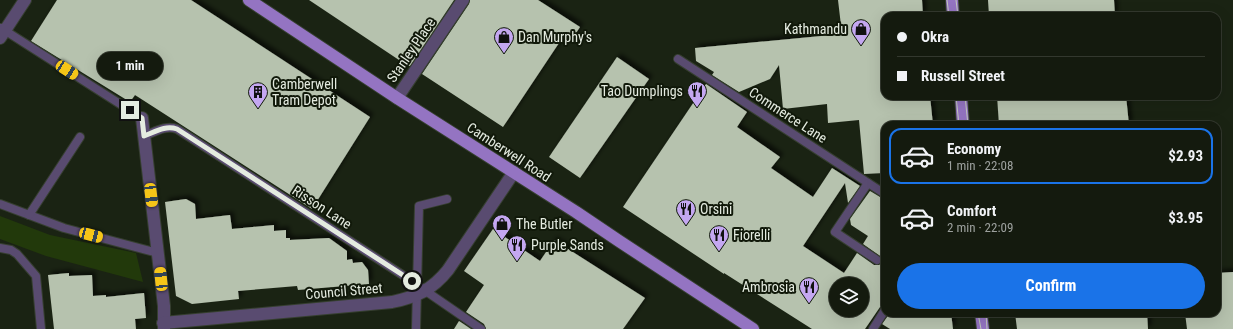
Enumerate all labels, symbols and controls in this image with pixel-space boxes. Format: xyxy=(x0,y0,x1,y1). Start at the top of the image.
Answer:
street label: Stanley Place xyxy=(384,14,439,85)
shop icon: Kathmandu xyxy=(850,18,872,46)
place label: Kathmandu xyxy=(784,21,847,37)
shop icon: Dan Murphy's xyxy=(493,26,515,54)
text: Okra xyxy=(921,28,949,46)
place label: Dan Murphy's xyxy=(518,29,592,45)
callout: 1 min xyxy=(97,52,163,80)
car xyxy=(54,58,80,82)
text: 1 min xyxy=(116,58,144,73)
text: Russell Street xyxy=(921,67,1005,85)
place label: Camberwell Tram Depot xyxy=(272,76,337,108)
restaurant icon: Tao Dumplings xyxy=(686,80,708,108)
building icon: Camberwell Tram Depot xyxy=(247,81,269,109)
place label: Tao Dumplings xyxy=(601,83,683,99)
street label: Commerce Lane xyxy=(746,84,830,146)
route end xyxy=(121,101,139,119)
street label: Camberwell Road xyxy=(464,119,554,185)
icon: car xyxy=(899,138,935,174)
text: Economy xyxy=(947,140,1001,158)
text: $2.93 xyxy=(1168,147,1203,165)
text: 1 min · 22:08 xyxy=(947,158,1013,173)
car xyxy=(144,182,158,208)
street label: Risson Lane xyxy=(289,182,355,232)
restaurant icon: Orsini xyxy=(675,198,697,226)
icon: car xyxy=(899,200,935,236)
place label: Orsini xyxy=(700,201,732,217)
text: Comfort xyxy=(947,202,996,220)
text: $3.95 xyxy=(1168,209,1203,227)
shop icon: The Butler xyxy=(491,213,513,241)
place label: The Butler xyxy=(516,216,572,232)
text: 2 min · 22:09 xyxy=(947,220,1013,235)
restaurant icon: Fiorelli xyxy=(708,224,730,252)
car xyxy=(78,226,104,244)
place label: Fiorelli xyxy=(733,227,770,243)
restaurant icon: Purple Sands xyxy=(506,234,528,262)
place label: Purple Sands xyxy=(531,237,604,253)
button: Confirm xyxy=(897,263,1205,309)
car xyxy=(154,266,168,292)
route start xyxy=(403,272,421,290)
restaurant icon: Ambrosia xyxy=(798,276,820,304)
map controls xyxy=(829,277,869,317)
button: layers xyxy=(829,277,869,317)
place label: Ambrosia xyxy=(742,279,795,295)
street label: Council Street xyxy=(305,280,383,302)

